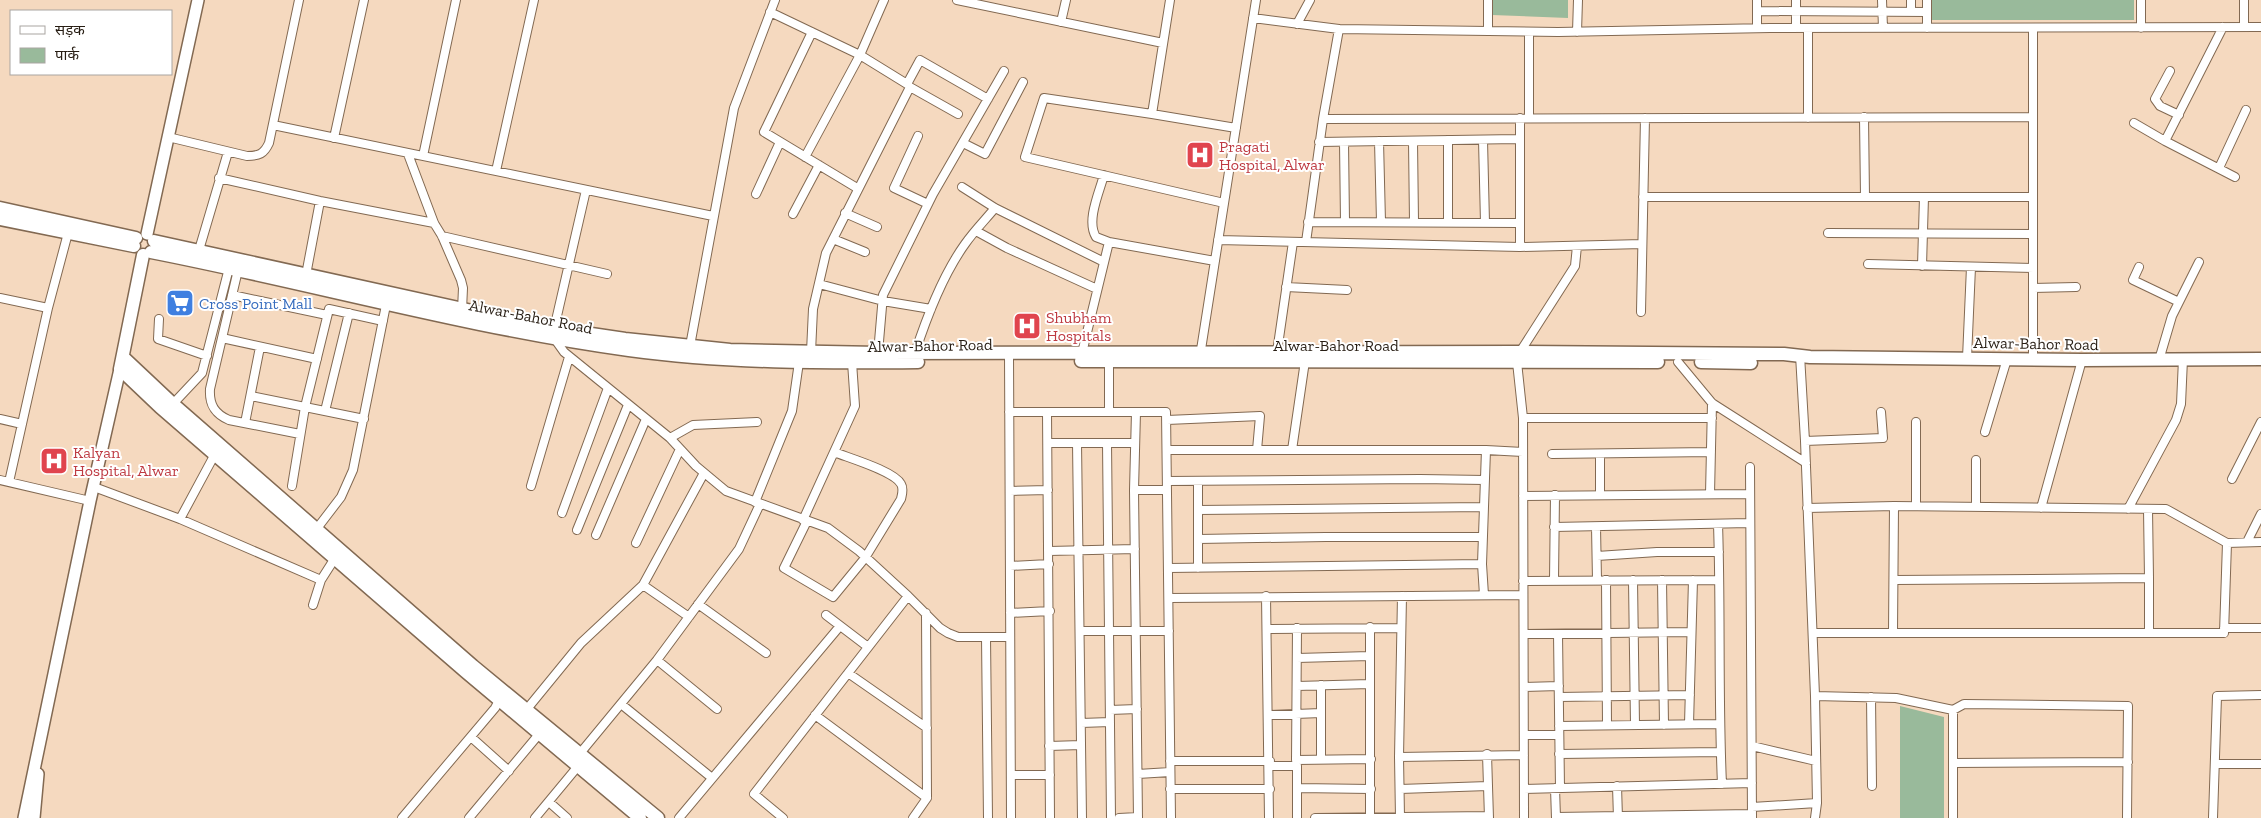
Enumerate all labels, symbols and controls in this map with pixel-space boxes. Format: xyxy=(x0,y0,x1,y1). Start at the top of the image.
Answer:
legend xyxy=(10,10,172,75)
text: सड़क xyxy=(55,21,85,39)
text: पार्क xyxy=(55,46,79,64)
place label: Pragati Hospital, Alwar xyxy=(1219,137,1325,174)
hospital icon: Pragati Hospital, Alwar xyxy=(1185,140,1215,170)
supermarket icon: Cross Point Mall xyxy=(165,288,195,318)
place label: Cross Point Mall xyxy=(199,294,312,313)
street label: Alwar-Bahor Road xyxy=(468,295,594,338)
place label: Shubham Hospitals xyxy=(1046,308,1112,345)
hospital icon: Shubham Hospitals xyxy=(1012,311,1042,341)
street label: Alwar-Bahor Road xyxy=(1973,333,2099,354)
street label: Alwar-Bahor Road xyxy=(867,335,993,356)
street label: Alwar-Bahor Road xyxy=(1273,336,1399,355)
place label: Kalyan Hospital, Alwar xyxy=(73,443,179,480)
hospital icon: Kalyan Hospital, Alwar xyxy=(39,446,69,476)

